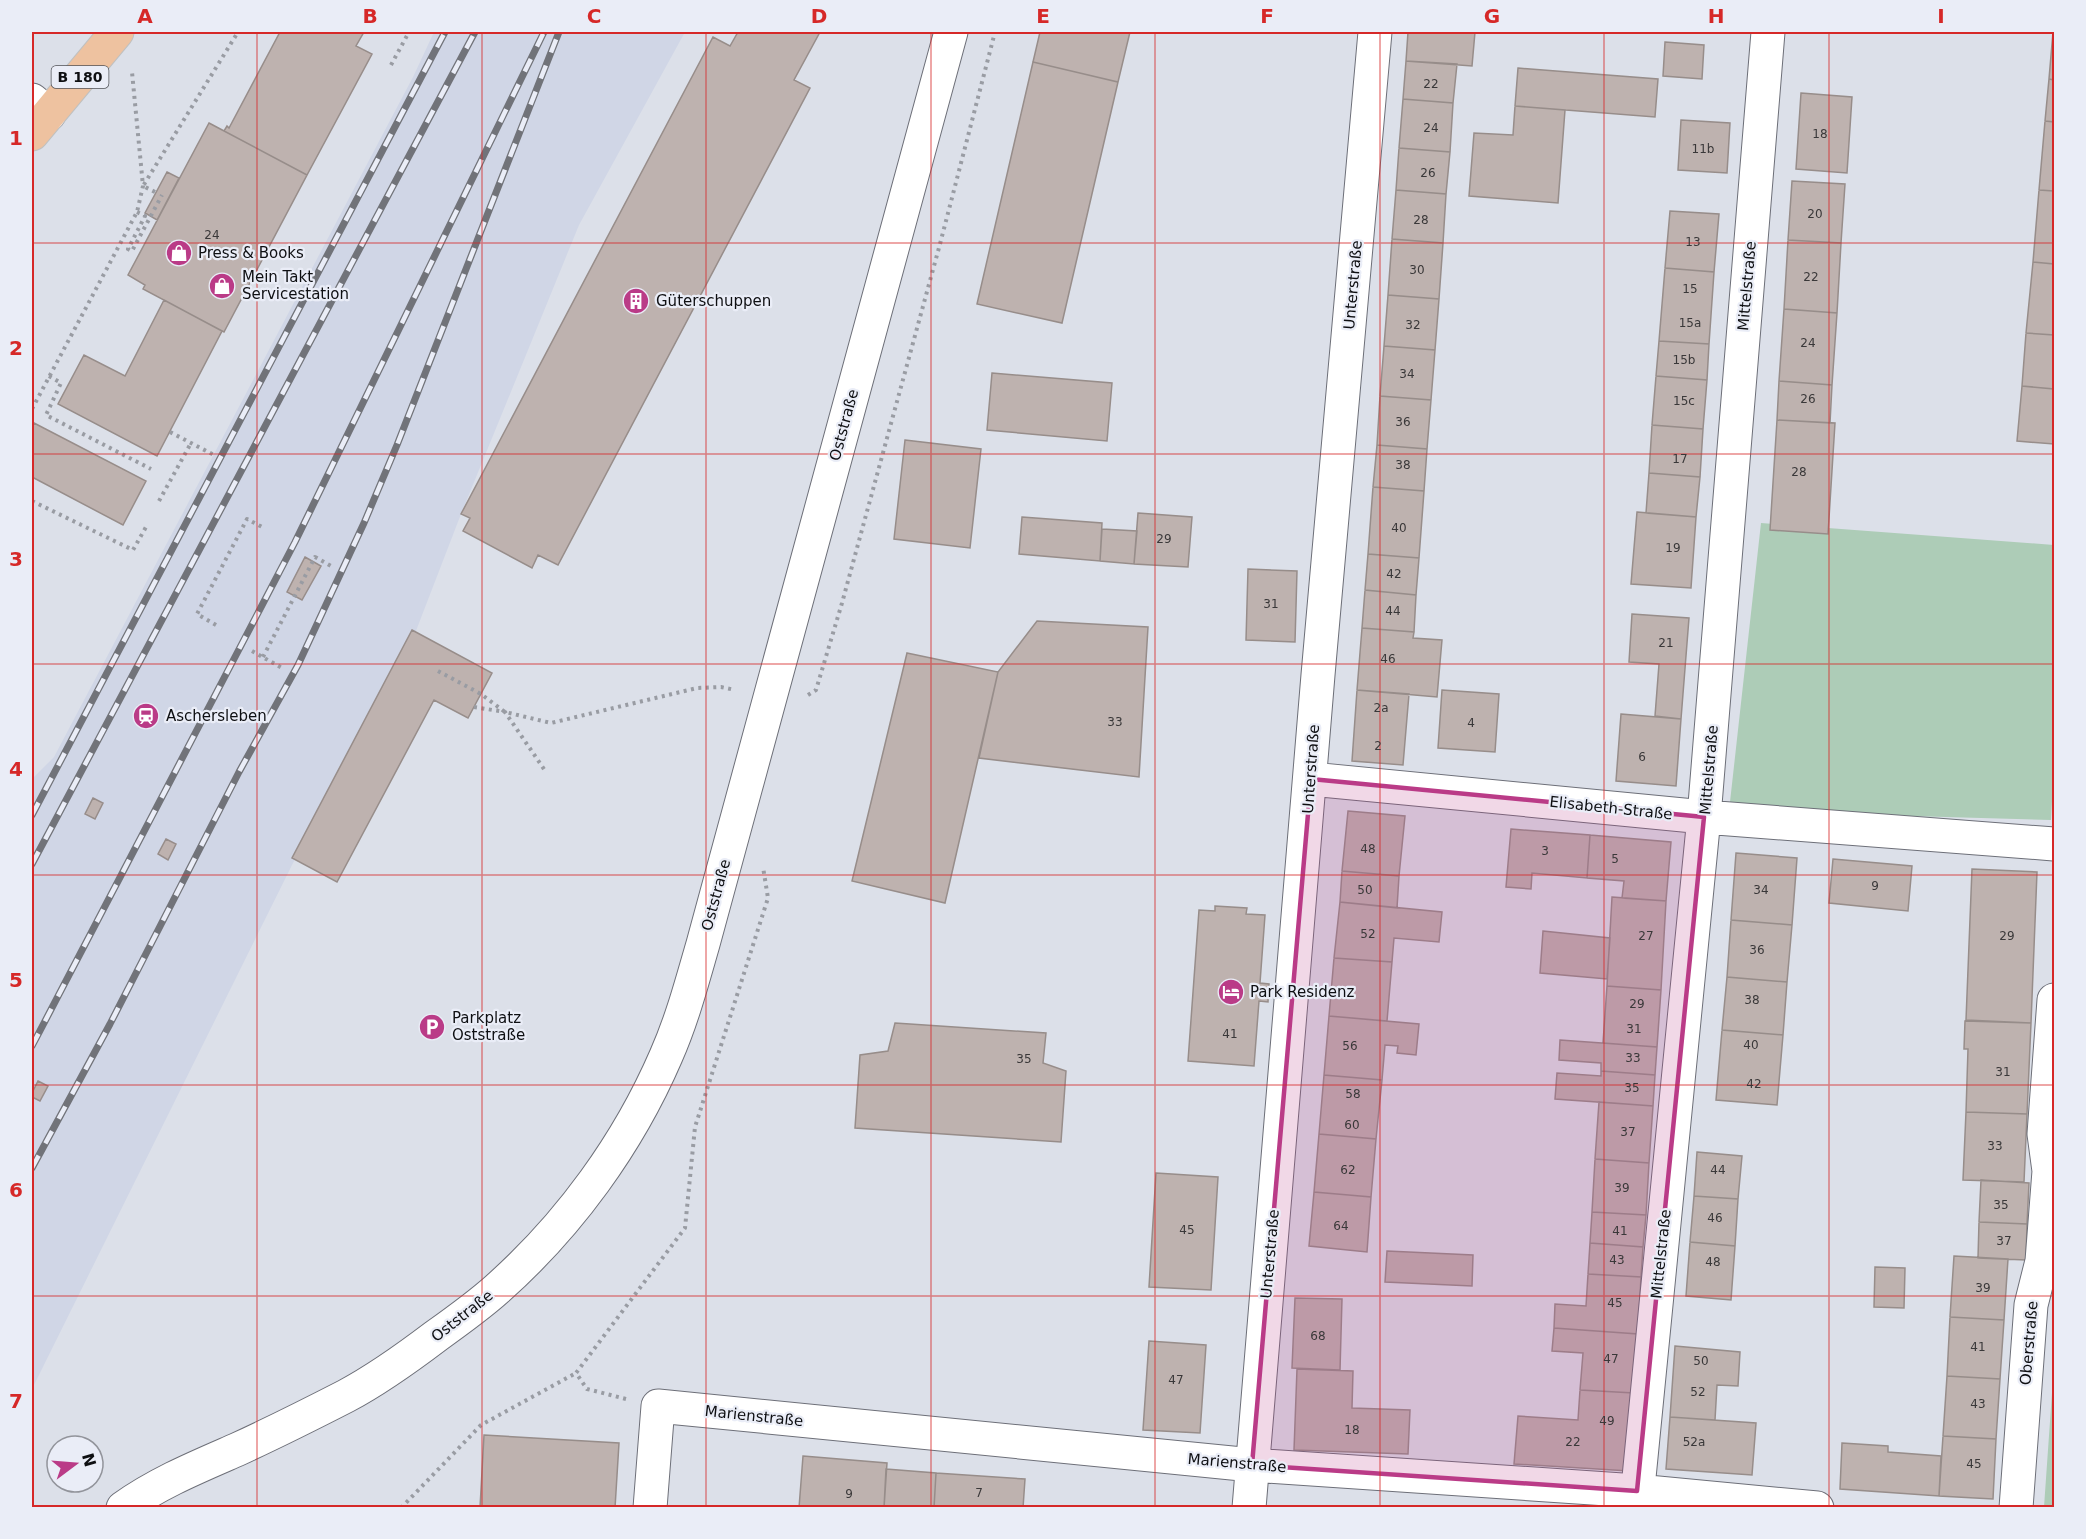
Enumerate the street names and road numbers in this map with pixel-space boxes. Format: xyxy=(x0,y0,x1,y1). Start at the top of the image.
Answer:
road number: B 180 xyxy=(52,66,109,88)
street label: Unterstraße xyxy=(1340,240,1366,330)
street label: Mittelstraße xyxy=(1734,240,1760,332)
street label: Oststraße xyxy=(826,387,862,463)
street label: Unterstraße xyxy=(1299,724,1323,814)
street label: Mittelstraße xyxy=(1696,724,1722,816)
street label: Elisabeth-Straße xyxy=(1548,793,1674,823)
street label: Oststraße xyxy=(698,857,734,933)
street label: Mittelstraße xyxy=(1647,1208,1675,1300)
street label: Unterstraße xyxy=(1257,1209,1283,1299)
street label: Oststraße xyxy=(428,1286,496,1346)
street label: Oberstraße xyxy=(2016,1300,2042,1386)
street label: Marienstraße xyxy=(704,1402,804,1430)
street label: Marienstraße xyxy=(1187,1450,1287,1476)

